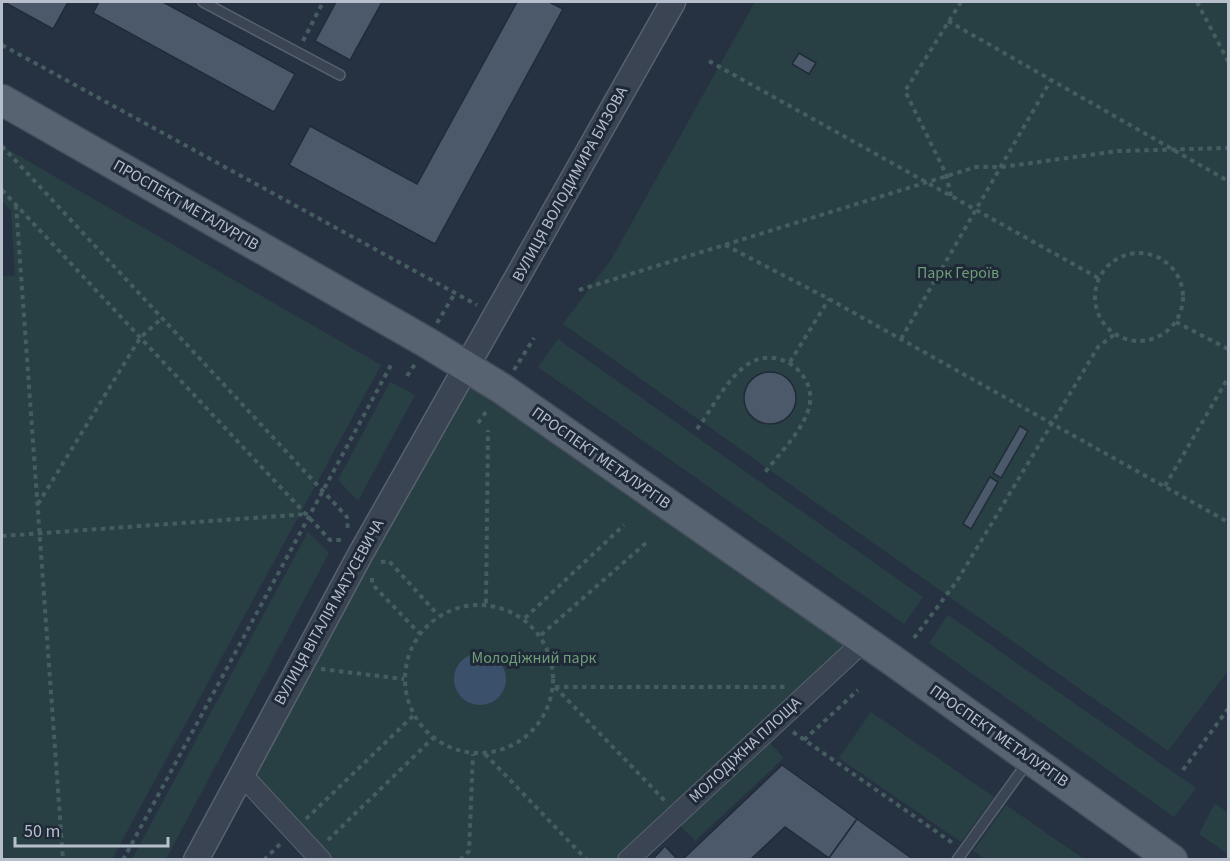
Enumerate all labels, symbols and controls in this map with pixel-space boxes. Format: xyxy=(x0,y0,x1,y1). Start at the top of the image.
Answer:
street label: ВУЛИЦЯ ВОЛОДИМИРА БИЗОВА xyxy=(507,82,633,286)
street label: ПРОСПЕКТ МЕТАЛУРГІВ xyxy=(109,154,263,256)
park label: Парк Героїв xyxy=(917,262,999,284)
street label: ПРОСПЕКТ МЕТАЛУРГІВ xyxy=(527,402,675,514)
street label: ВУЛИЦЯ ВІТАЛІЯ МАТУСЕВИЧА xyxy=(269,515,389,709)
park label: Молодіжний парк xyxy=(472,647,597,669)
street label: ПРОСПЕКТ МЕТАЛУРГІВ xyxy=(925,680,1073,792)
street label: МОЛОДІЖНА ПЛОЩА xyxy=(684,692,806,808)
scale bar xyxy=(15,810,168,848)
text: 50 m xyxy=(24,819,60,844)

